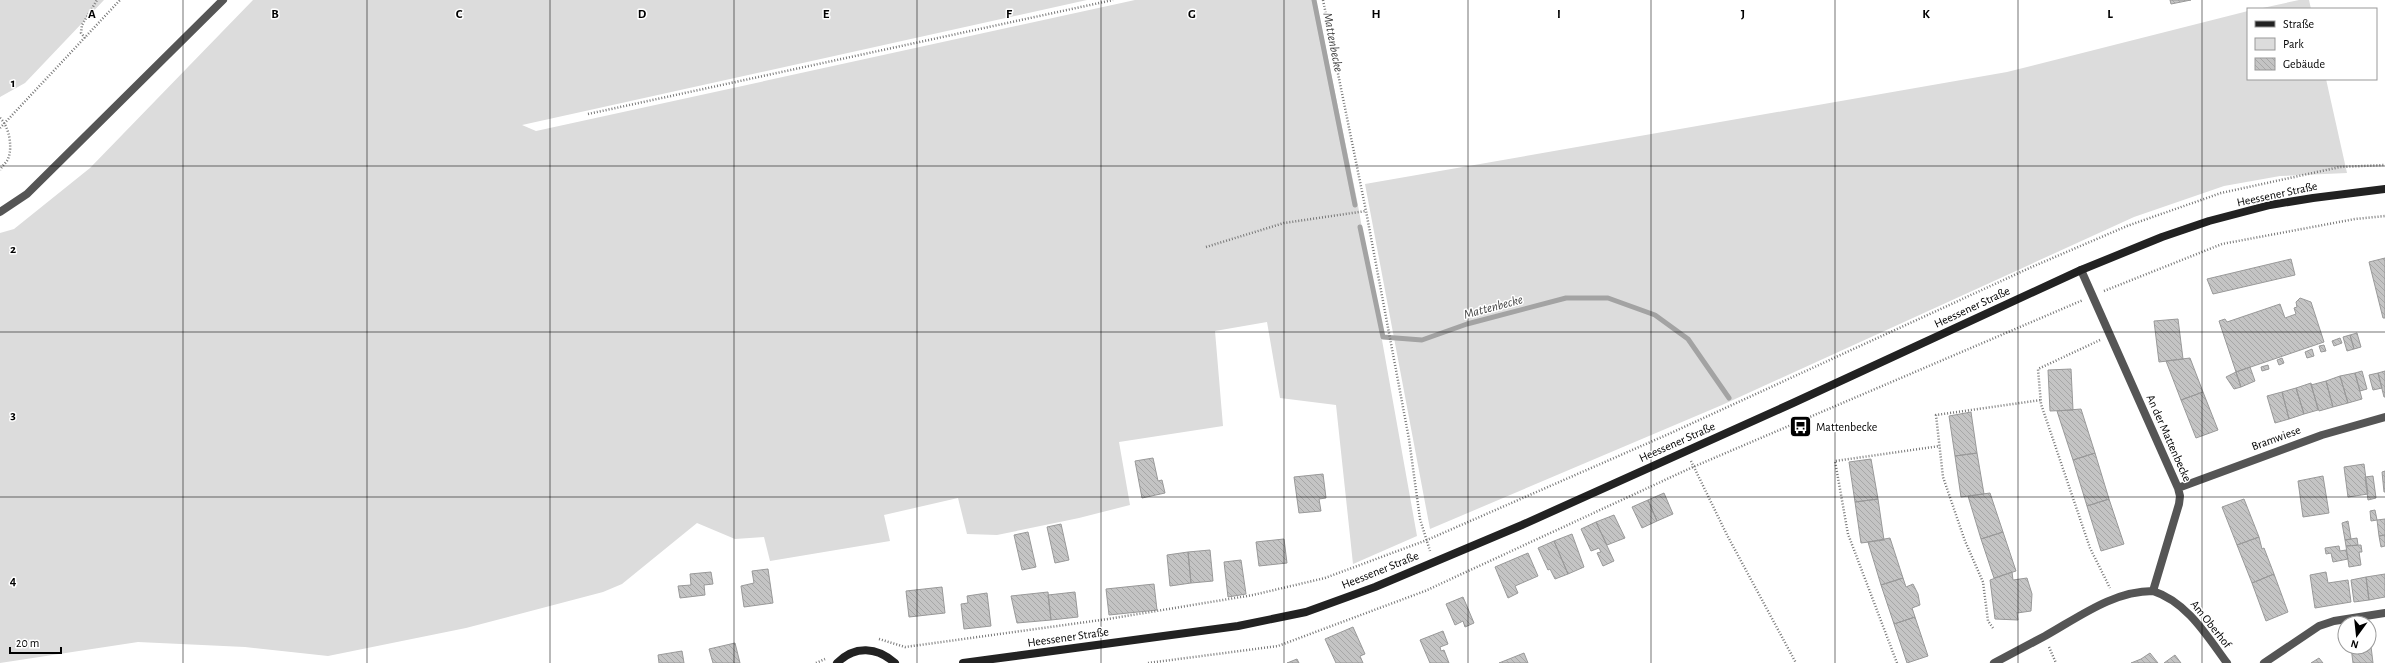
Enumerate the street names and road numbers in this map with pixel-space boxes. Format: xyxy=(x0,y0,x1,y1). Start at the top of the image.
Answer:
street label: Heessener Straße xyxy=(2236,180,2318,208)
street label: Heessener Straße xyxy=(1932,284,2012,330)
street label: An der Mattenbecke xyxy=(2144,393,2194,483)
street label: Heessener Straße xyxy=(1637,420,1717,464)
street label: Bramwiese xyxy=(2250,424,2302,452)
street label: Heessener Straße xyxy=(1340,549,1420,591)
street label: Am Oberhof xyxy=(2188,598,2234,651)
street label: Heessener Straße xyxy=(1027,625,1109,649)

